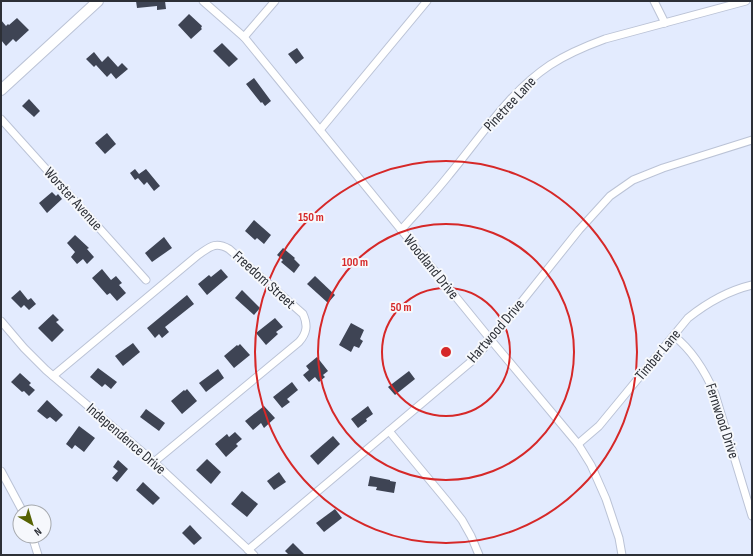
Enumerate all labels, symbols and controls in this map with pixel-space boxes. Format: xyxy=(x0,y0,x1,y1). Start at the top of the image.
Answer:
street label: Pinetree Lane xyxy=(480,73,540,135)
street label: Worster Avenue xyxy=(39,163,107,235)
text: 150 m xyxy=(298,210,324,225)
street label: Woodland Drive xyxy=(399,231,463,303)
street label: Freedom Street xyxy=(229,247,300,313)
text: 100 m xyxy=(342,255,368,270)
street label: Hartwood Drive xyxy=(463,295,529,367)
text: 50 m xyxy=(391,300,411,315)
street label: Timber Lane xyxy=(631,325,685,385)
centre of rings xyxy=(439,345,453,359)
street label: Fernwood Drive xyxy=(701,381,743,461)
street label: Independence Drive xyxy=(82,399,170,479)
north arrow xyxy=(12,504,52,544)
text: N xyxy=(31,525,44,538)

